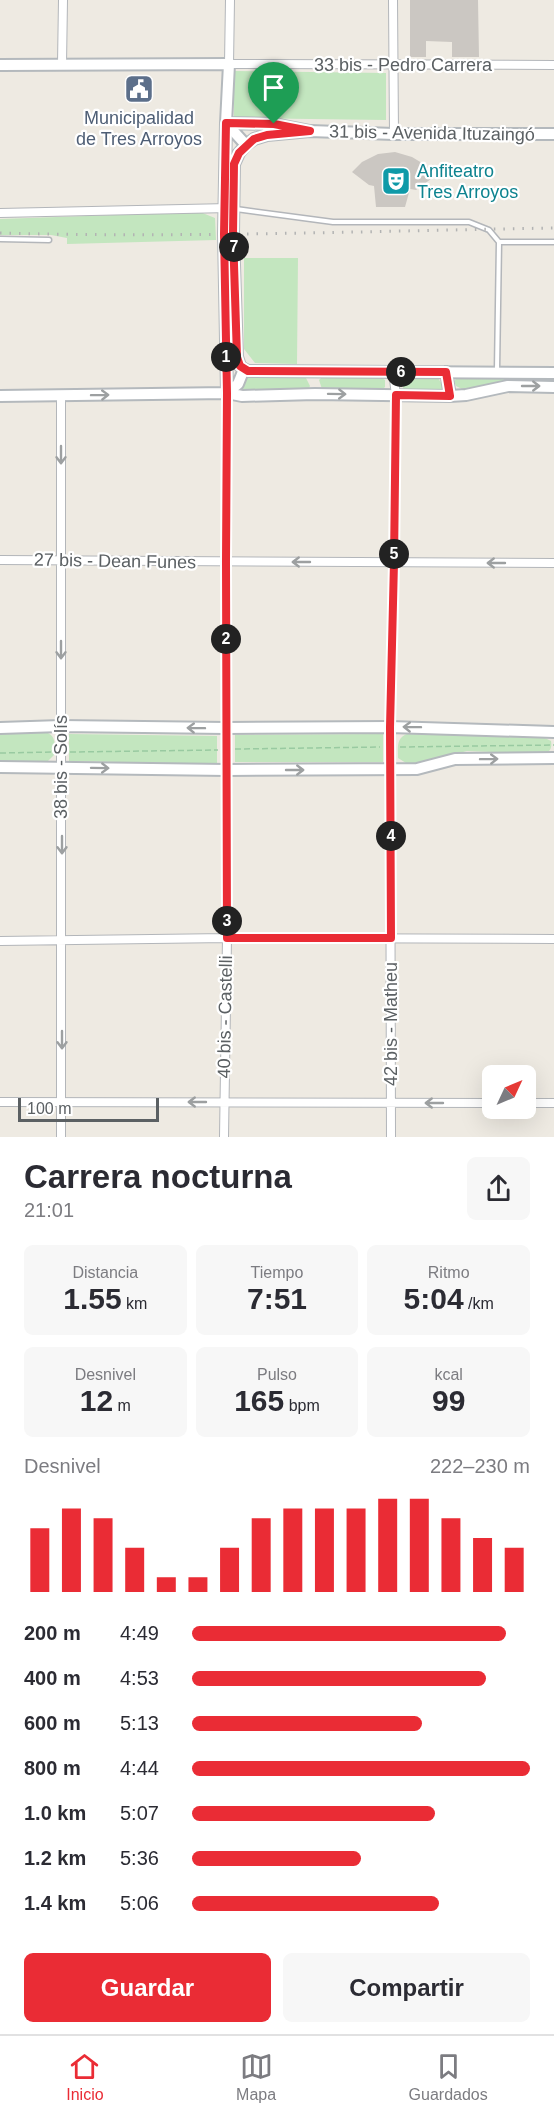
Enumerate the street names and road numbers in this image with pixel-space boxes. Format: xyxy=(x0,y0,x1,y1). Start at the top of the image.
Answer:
street label: 33 bis - Pedro Carrera xyxy=(314,55,493,75)
street label: 31 bis - Avenida Ituzaingó xyxy=(329,121,535,145)
street label: 27 bis - Dean Funes xyxy=(34,550,196,572)
street label: 38 bis - Solís xyxy=(51,715,71,819)
street label: 40 bis - Castelli xyxy=(214,955,236,1079)
street label: 42 bis - Matheu xyxy=(381,962,401,1086)

